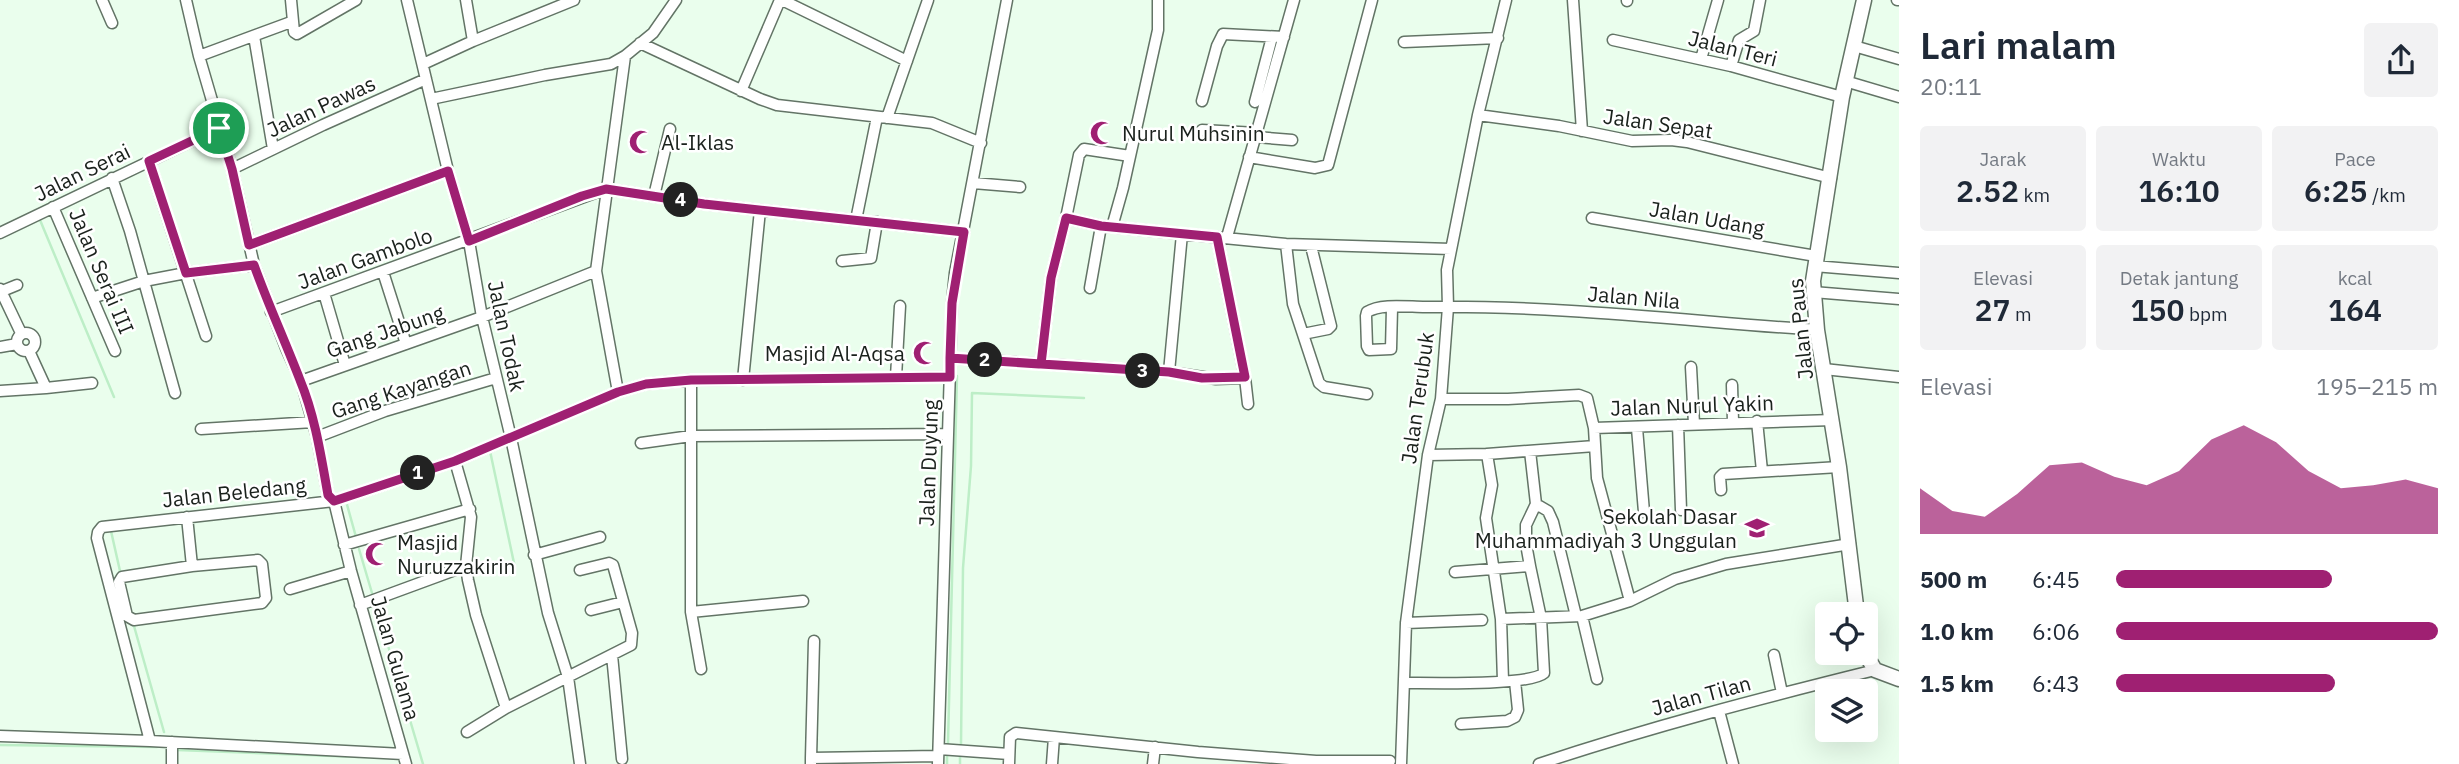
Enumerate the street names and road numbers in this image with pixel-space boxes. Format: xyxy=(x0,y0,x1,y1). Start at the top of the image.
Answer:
street label: Jalan Teri xyxy=(1686,23,1780,73)
street label: Jalan Pawas xyxy=(262,69,380,143)
street label: Jalan Sepat xyxy=(1601,101,1715,145)
street label: Jalan Serai xyxy=(29,137,135,207)
street label: Jalan Udang xyxy=(1647,194,1767,242)
street label: Jalan Serai III xyxy=(63,204,141,338)
street label: Jalan Gambolo xyxy=(294,221,436,295)
street label: Jalan Paus xyxy=(1781,277,1819,381)
street label: Jalan Todak xyxy=(482,278,532,394)
street label: Jalan Nila xyxy=(1587,279,1681,315)
street label: Gang Jabung xyxy=(322,298,448,364)
street label: Jalan Terubuk xyxy=(1394,330,1440,466)
street label: Gang Kayangan xyxy=(328,353,474,425)
street label: Jalan Nurul Yakin xyxy=(1610,388,1774,422)
street label: Jalan Duyung xyxy=(912,399,944,527)
street label: Jalan Beledang xyxy=(161,471,307,513)
street label: Jalan Gulama xyxy=(365,592,427,724)
street label: Jalan Tilan xyxy=(1648,668,1754,722)

